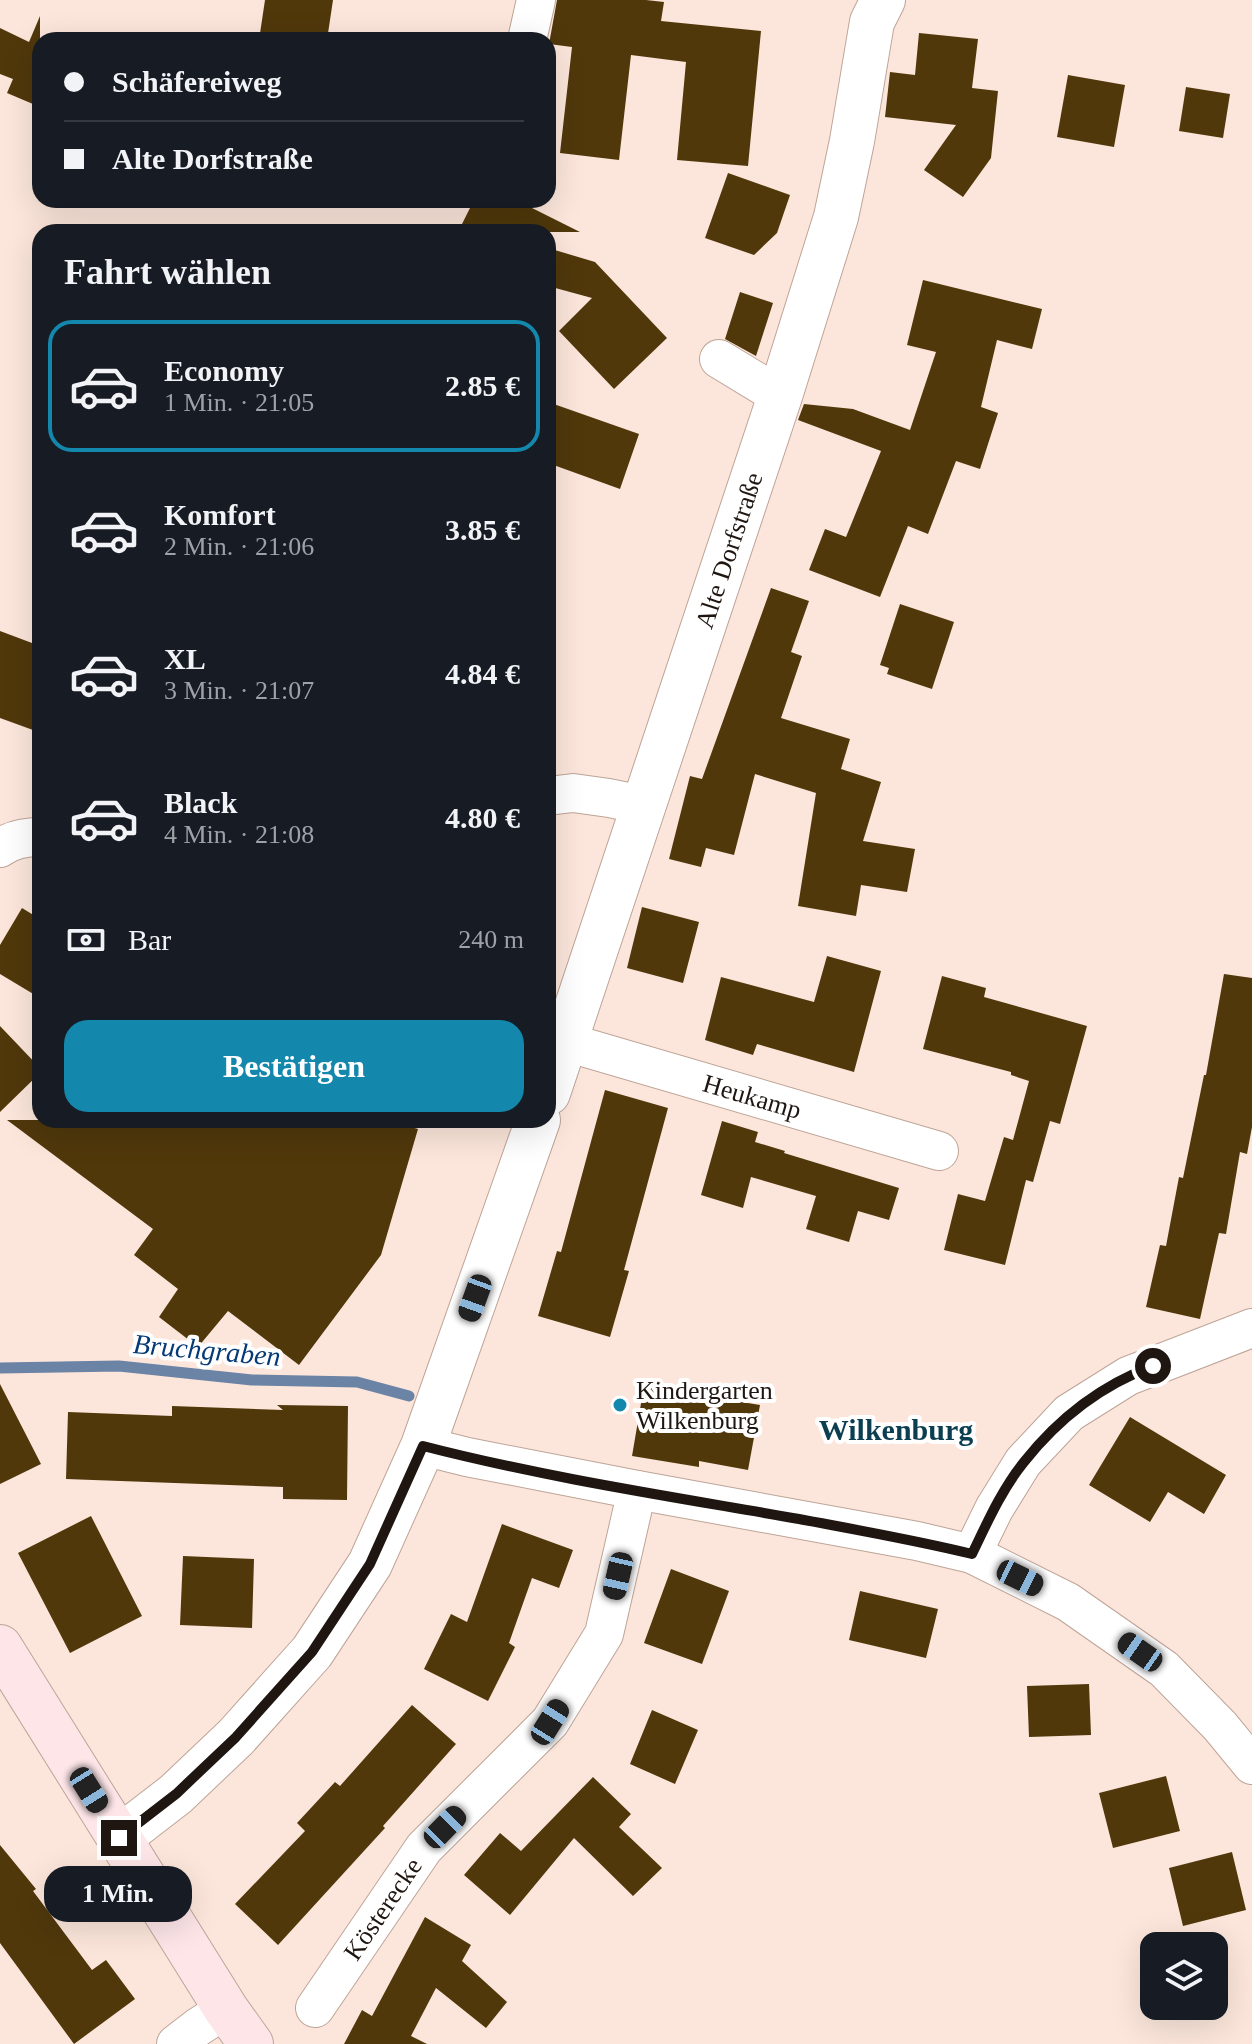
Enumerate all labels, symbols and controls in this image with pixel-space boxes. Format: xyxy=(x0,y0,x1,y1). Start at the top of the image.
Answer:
text: Schäfereiweg xyxy=(112,65,281,98)
text: Alte Dorfstraße xyxy=(112,142,313,175)
text: Fahrt wählen xyxy=(64,252,271,292)
icon: car xyxy=(68,350,140,422)
text: Economy xyxy=(164,354,284,387)
text: 2.85 € xyxy=(445,369,520,402)
text: 1 Min. · 21:05 xyxy=(164,388,314,417)
street label: Alte Dorfstraße xyxy=(689,469,768,632)
icon: car xyxy=(68,494,140,566)
text: Komfort xyxy=(164,498,276,531)
text: 3.85 € xyxy=(445,513,520,546)
text: 2 Min. · 21:06 xyxy=(164,532,314,561)
icon: car xyxy=(68,638,140,710)
text: XL xyxy=(164,642,206,675)
text: 4.84 € xyxy=(445,657,520,690)
text: 3 Min. · 21:07 xyxy=(164,676,314,705)
icon: car xyxy=(68,782,140,854)
text: Black xyxy=(164,786,237,819)
text: 4.80 € xyxy=(445,801,520,834)
text: 4 Min. · 21:08 xyxy=(164,820,314,849)
icon: cash xyxy=(64,918,108,962)
text: Bar xyxy=(128,923,171,956)
text: 240 m xyxy=(458,925,524,954)
button: Bestätigen xyxy=(64,1020,524,1112)
street label: Heukamp xyxy=(700,1068,805,1125)
car xyxy=(456,1271,494,1325)
water label: Bruchgraben xyxy=(132,1328,282,1372)
route start xyxy=(1135,1348,1171,1384)
place label: Kindergarten Wilkenburg xyxy=(636,1376,773,1435)
marker: Kindergarten Wilkenburg xyxy=(611,1396,629,1414)
district label: Wilkenburg xyxy=(819,1413,973,1446)
car xyxy=(601,1550,635,1602)
car xyxy=(993,1557,1047,1599)
car xyxy=(1113,1628,1167,1676)
car xyxy=(527,1695,573,1749)
car xyxy=(66,1763,112,1817)
car xyxy=(420,1802,470,1852)
route end xyxy=(101,1820,137,1856)
street label: Kösterecke xyxy=(338,1852,427,1965)
callout: 1 Min. xyxy=(45,1866,193,1922)
text: 1 Min. xyxy=(82,1879,154,1908)
map controls xyxy=(1140,1932,1228,2020)
button: layers xyxy=(1140,1932,1228,2020)

